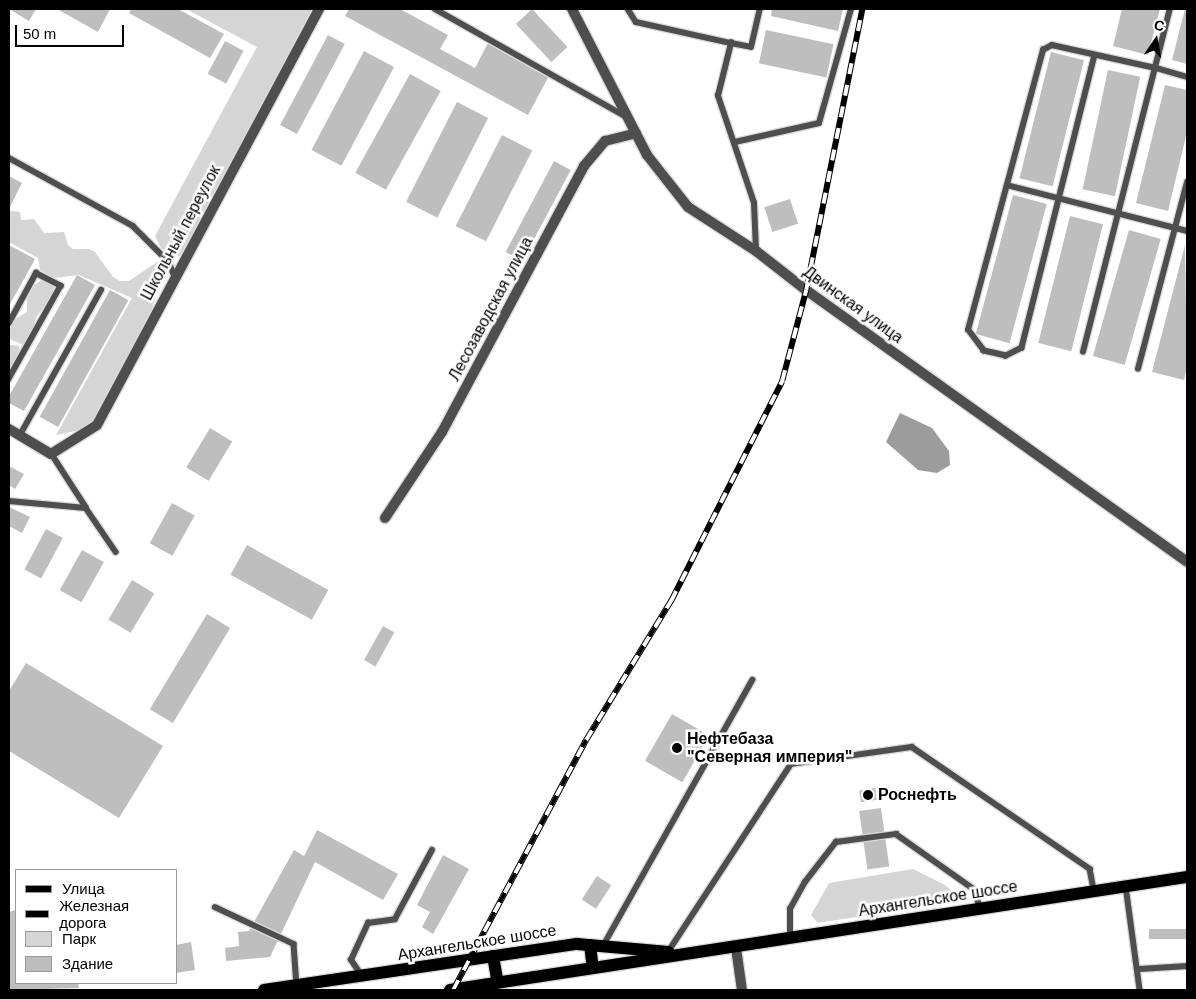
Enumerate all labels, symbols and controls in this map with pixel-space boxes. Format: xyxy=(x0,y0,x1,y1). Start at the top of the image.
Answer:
scale bar xyxy=(18,15,126,47)
north arrow xyxy=(1131,15,1181,65)
text: С xyxy=(1153,16,1166,34)
text: 50 m xyxy=(23,25,56,42)
street label: Школьный переулок xyxy=(137,162,225,304)
street label: Лесозаводская улица xyxy=(445,234,537,384)
street label: Двинская улица xyxy=(799,262,907,348)
place label: Нефтебаза "Северная империя" xyxy=(687,729,852,767)
marker: Нефтебаза "Северная империя" xyxy=(671,742,683,754)
place label: Роснефть xyxy=(878,785,957,805)
marker: Роснефть xyxy=(862,789,874,801)
legend xyxy=(15,869,178,984)
street label: Архангельское шоссе xyxy=(857,877,1019,921)
text: Улица xyxy=(62,880,105,897)
text: Железная дорога xyxy=(59,897,129,931)
street label: Архангельское шоссе xyxy=(396,921,558,965)
text: Парк xyxy=(62,930,96,947)
text: Здание xyxy=(62,955,113,972)

